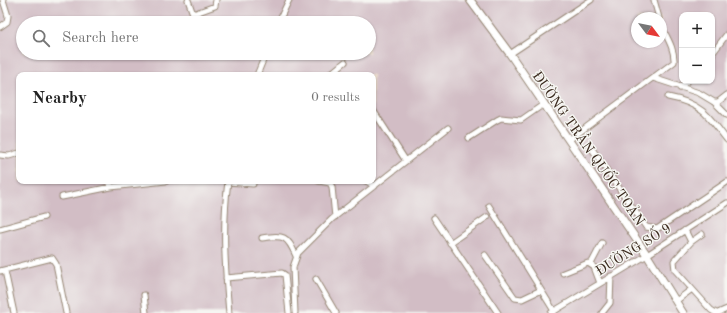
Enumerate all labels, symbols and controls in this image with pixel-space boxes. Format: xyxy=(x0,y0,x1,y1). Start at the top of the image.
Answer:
north arrow xyxy=(631,12,667,48)
map controls xyxy=(679,12,715,84)
button: + xyxy=(679,12,715,48)
search box xyxy=(16,16,376,60)
icon: search xyxy=(30,27,52,49)
text: Search here xyxy=(62,31,139,46)
button: − xyxy=(679,48,715,84)
street label: ĐƯỜNG TRẦN QUỐC TOẢN xyxy=(529,65,652,228)
text: Nearby xyxy=(32,90,87,107)
text: 0 results xyxy=(311,91,360,104)
street label: ĐƯỜNG SỐ 9 xyxy=(591,217,674,279)

